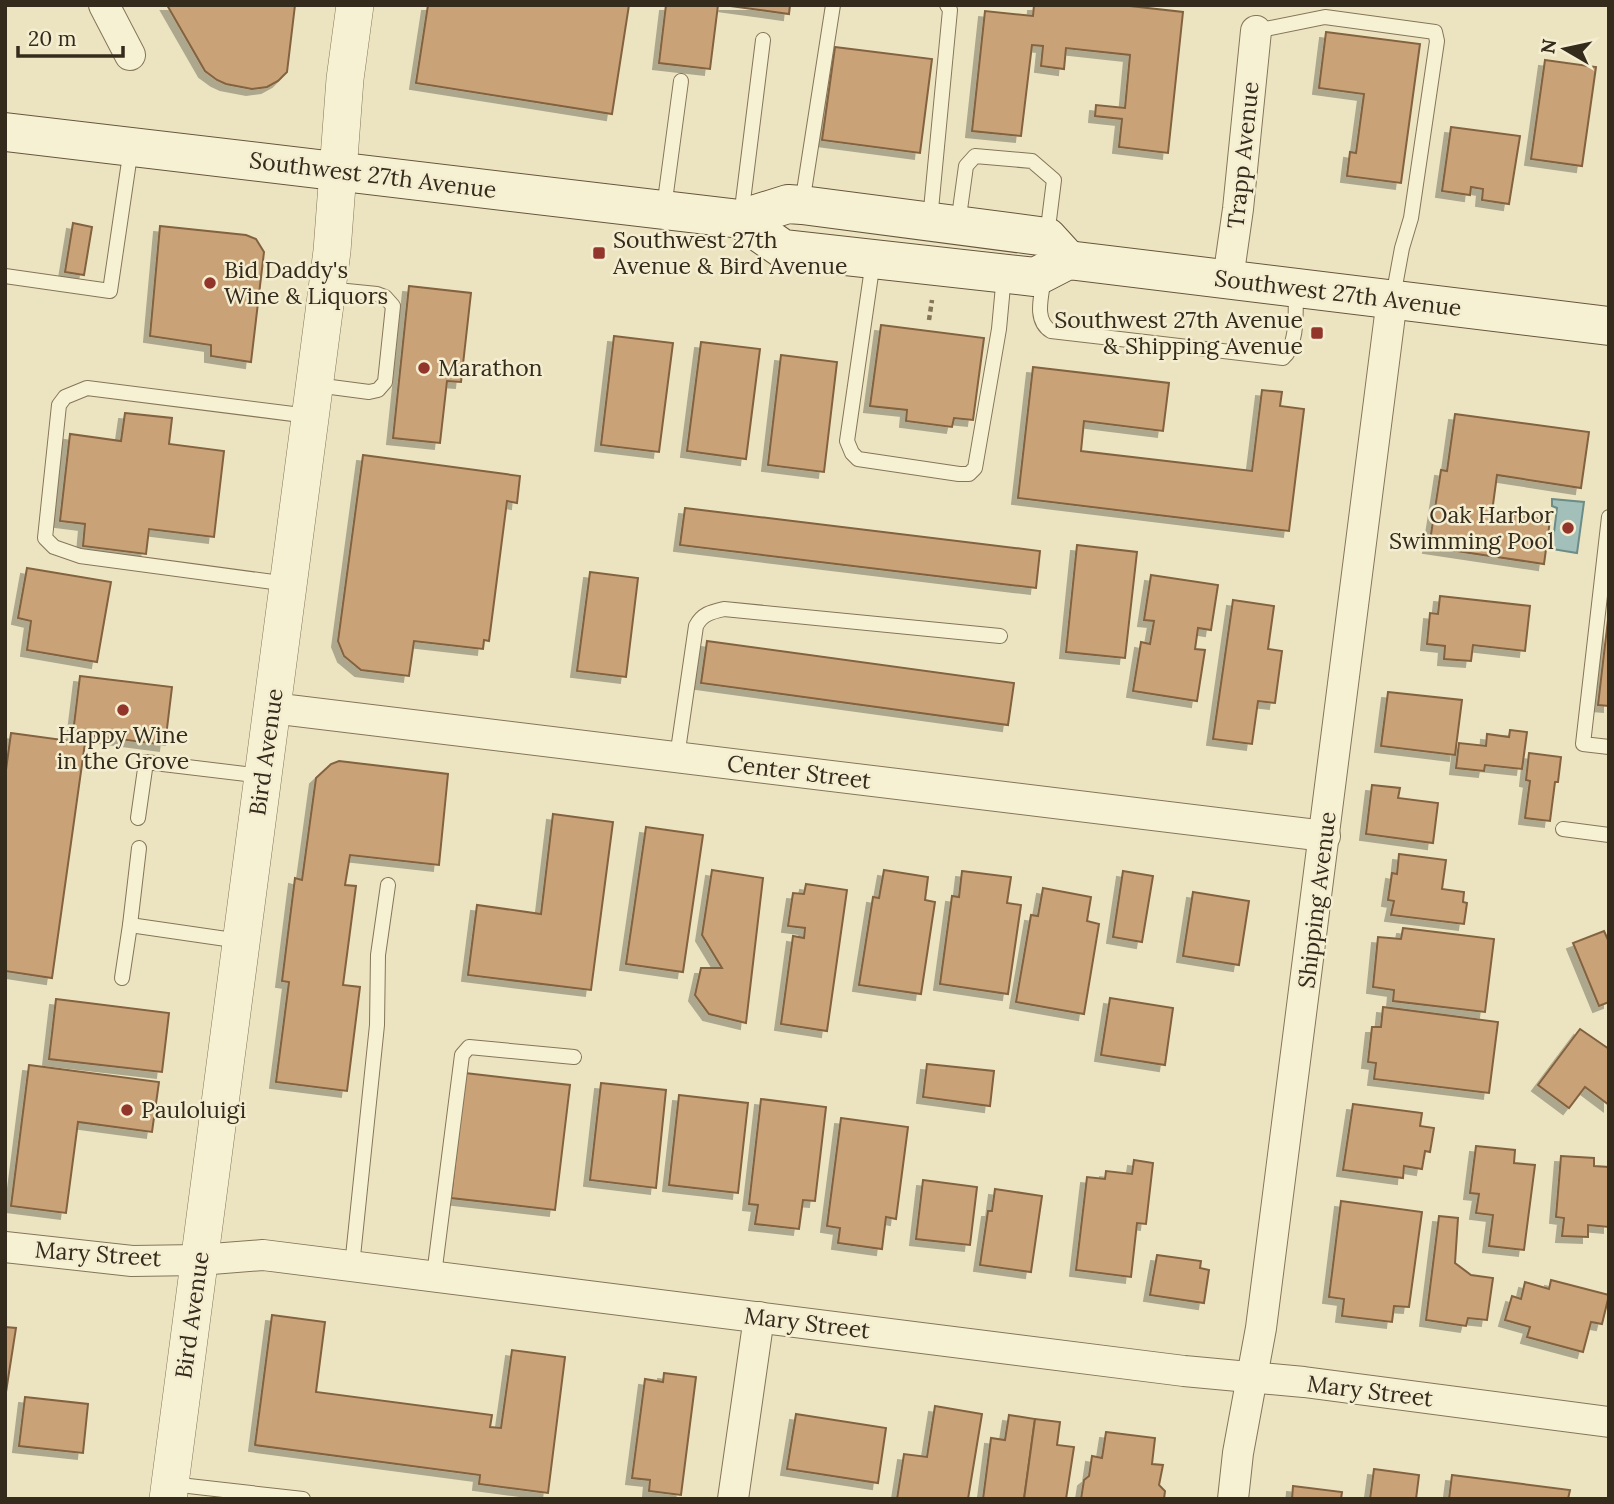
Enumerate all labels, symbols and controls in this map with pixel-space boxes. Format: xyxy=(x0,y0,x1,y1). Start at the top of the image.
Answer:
scale bar xyxy=(18,14,122,58)
north arrow xyxy=(1530,14,1600,84)
text: 20 m xyxy=(28,25,77,52)
text: N xyxy=(1535,37,1561,55)
street label: Trapp Avenue xyxy=(1220,80,1265,230)
street label: Southwest 27th Avenue xyxy=(248,145,498,204)
place label: Southwest 27th Avenue & Bird Avenue xyxy=(612,225,847,280)
marker: Southwest 27th Avenue & Bird Avenue xyxy=(591,245,607,261)
place label: Bid Daddy's Wine & Liquors xyxy=(224,255,388,310)
street label: Southwest 27th Avenue xyxy=(1213,263,1463,322)
marker: Bid Daddy's Wine & Liquors xyxy=(202,275,218,291)
place label: Southwest 27th Avenue & Shipping Avenue xyxy=(1054,305,1303,360)
marker: Southwest 27th Avenue & Shipping Avenue xyxy=(1309,325,1325,341)
place label: Marathon xyxy=(438,353,543,382)
marker: Marathon xyxy=(416,360,432,376)
place label: Oak Harbor Swimming Pool xyxy=(1389,500,1554,555)
marker: Oak Harbor Swimming Pool xyxy=(1560,520,1576,536)
street label: Bird Avenue xyxy=(242,686,289,817)
marker: Happy Wine in the Grove xyxy=(115,702,131,718)
place label: Happy Wine in the Grove xyxy=(57,720,189,775)
street label: Center Street xyxy=(725,748,873,795)
street label: Shipping Avenue xyxy=(1291,810,1342,990)
place label: Pauloluigi xyxy=(141,1095,246,1124)
marker: Pauloluigi xyxy=(119,1102,135,1118)
street label: Mary Street xyxy=(34,1235,162,1272)
street label: Bird Avenue xyxy=(168,1249,215,1380)
street label: Mary Street xyxy=(742,1300,872,1345)
street label: Mary Street xyxy=(1305,1368,1435,1413)

